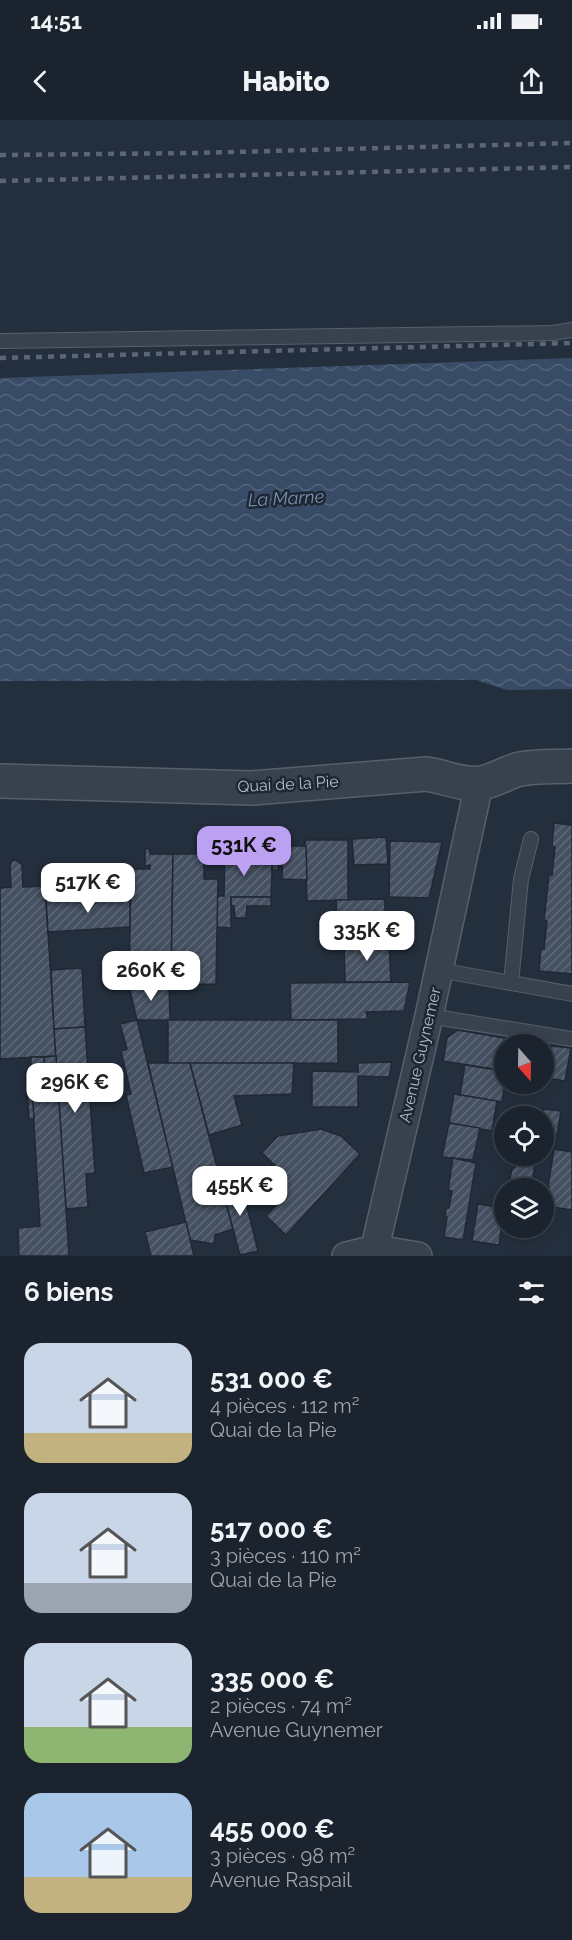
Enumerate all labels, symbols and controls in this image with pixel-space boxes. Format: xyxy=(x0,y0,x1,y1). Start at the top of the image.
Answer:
text: 14:51 xyxy=(30,8,82,34)
icon: back xyxy=(24,65,57,98)
icon: share xyxy=(515,65,548,98)
text: Habito xyxy=(242,66,330,97)
water label: La Marne xyxy=(247,485,325,510)
street label: Quai de la Pie xyxy=(237,772,339,796)
pin: 531K € xyxy=(195,826,293,877)
text: 531K € xyxy=(211,833,277,857)
pin: 517K € xyxy=(39,863,137,914)
text: 517K € xyxy=(55,870,121,894)
pin: 335K € xyxy=(318,911,416,962)
text: 335K € xyxy=(333,918,401,942)
pin: 260K € xyxy=(102,951,200,1002)
text: 260K € xyxy=(116,958,186,982)
street label: Avenue Guynemer xyxy=(395,985,445,1125)
north arrow xyxy=(494,1034,554,1094)
map controls xyxy=(494,1034,554,1238)
pin: 296K € xyxy=(26,1063,124,1114)
text: 296K € xyxy=(40,1070,110,1094)
button: locate xyxy=(494,1106,554,1166)
pin: 455K € xyxy=(191,1166,289,1217)
text: 455K € xyxy=(206,1173,274,1197)
button: layers xyxy=(494,1178,554,1238)
icon: filters xyxy=(515,1276,548,1309)
text: 6 biens xyxy=(24,1277,113,1307)
text: 531 000 € xyxy=(210,1364,333,1394)
icon: home xyxy=(72,1367,144,1439)
text: 4 pièces · 112 m² xyxy=(210,1394,360,1418)
text: Quai de la Pie xyxy=(210,1418,336,1442)
text: 517 000 € xyxy=(210,1514,333,1544)
icon: home xyxy=(72,1517,144,1589)
text: 3 pièces · 110 m² xyxy=(210,1544,361,1568)
text: Quai de la Pie xyxy=(210,1568,336,1592)
text: 335 000 € xyxy=(210,1664,335,1694)
icon: home xyxy=(72,1667,144,1739)
text: 2 pièces · 74 m² xyxy=(210,1694,352,1718)
text: Avenue Guynemer xyxy=(210,1718,383,1742)
text: 455 000 € xyxy=(210,1814,335,1844)
icon: home xyxy=(72,1817,144,1889)
text: 3 pièces · 98 m² xyxy=(210,1844,355,1868)
text: Avenue Raspail xyxy=(210,1868,352,1892)

